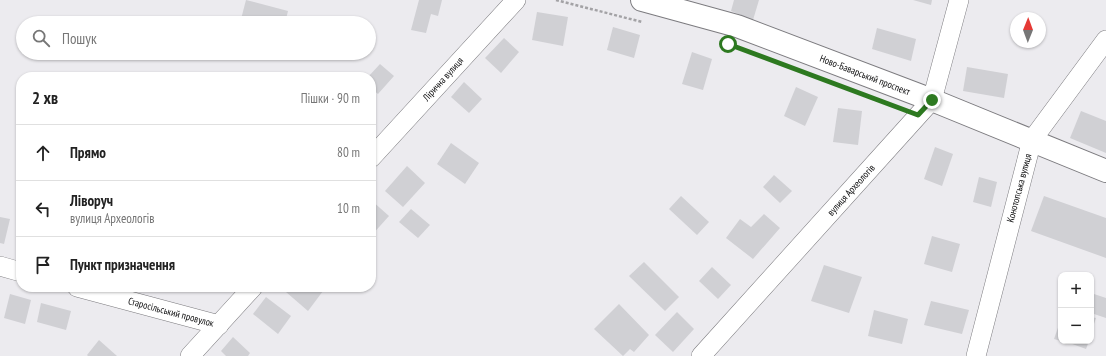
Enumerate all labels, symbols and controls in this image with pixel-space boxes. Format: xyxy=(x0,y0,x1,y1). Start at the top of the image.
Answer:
north arrow xyxy=(1010,12,1046,48)
search box xyxy=(16,16,376,60)
icon: search xyxy=(30,27,52,49)
text: Пошук xyxy=(62,29,97,48)
route start xyxy=(719,35,737,53)
street label: Ново-Баварський проспект xyxy=(818,52,913,99)
street label: Лірична вулиця xyxy=(419,54,466,104)
text: 2 хв xyxy=(32,87,58,109)
text: Пішки · 90 m xyxy=(301,90,360,107)
route end xyxy=(923,91,941,109)
icon: ahead xyxy=(32,142,54,164)
text: Прямо xyxy=(70,143,106,162)
text: 80 m xyxy=(337,144,360,161)
street label: Конотопська вулиця xyxy=(1004,152,1034,224)
street label: вулиця Археологів xyxy=(824,161,878,219)
text: Ліворуч xyxy=(70,191,113,210)
icon: left xyxy=(32,198,54,220)
text: 10 m xyxy=(337,200,360,217)
text: вулиця Археологів xyxy=(70,210,155,227)
icon: arrive xyxy=(32,254,54,276)
text: Пункт призначення xyxy=(70,255,175,274)
map controls xyxy=(1058,272,1094,344)
button: + xyxy=(1058,272,1094,308)
street label: Старосільський провулок xyxy=(127,294,216,330)
button: − xyxy=(1058,308,1094,344)

